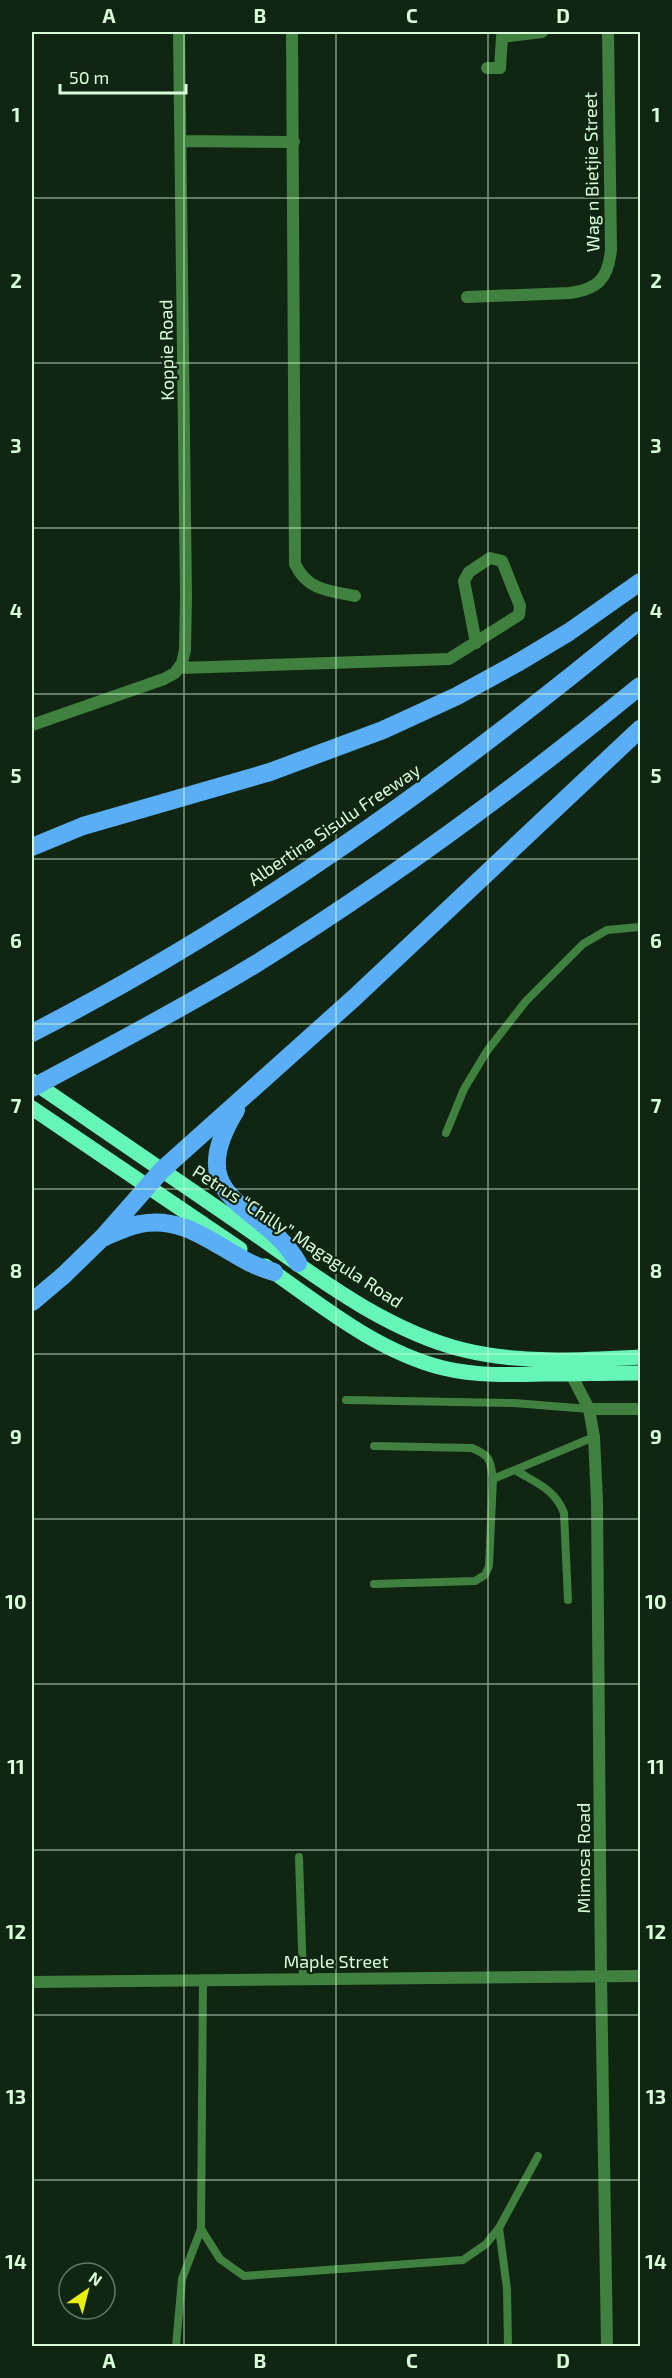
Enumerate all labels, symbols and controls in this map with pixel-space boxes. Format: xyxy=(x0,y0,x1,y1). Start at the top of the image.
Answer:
text: A xyxy=(102,3,116,27)
text: B xyxy=(254,3,266,27)
text: C xyxy=(406,3,418,27)
text: D xyxy=(556,3,570,27)
scale bar xyxy=(60,57,186,95)
text: 50 m xyxy=(69,66,109,88)
street label: Wag n Bietjie Street xyxy=(579,92,603,252)
text: 1 xyxy=(12,102,20,126)
text: 1 xyxy=(652,102,660,126)
text: 2 xyxy=(10,268,22,292)
text: 2 xyxy=(650,268,662,292)
street label: Koppie Road xyxy=(154,299,178,401)
text: 3 xyxy=(10,433,22,457)
text: 3 xyxy=(650,433,662,457)
text: 4 xyxy=(10,598,23,622)
text: 4 xyxy=(650,598,663,622)
street label: Albertina Sisulu Freeway xyxy=(244,758,425,890)
text: 5 xyxy=(10,763,22,787)
text: 5 xyxy=(650,763,662,787)
text: 6 xyxy=(10,928,22,952)
text: 6 xyxy=(650,928,662,952)
text: 7 xyxy=(11,1093,22,1117)
text: 7 xyxy=(651,1093,662,1117)
street label: Petrus “Chilly” Magagula Road xyxy=(189,1160,407,1312)
text: 8 xyxy=(10,1258,22,1282)
text: 8 xyxy=(650,1258,662,1282)
text: 9 xyxy=(10,1424,22,1448)
text: 9 xyxy=(650,1424,662,1448)
text: 10 xyxy=(5,1589,27,1613)
text: 10 xyxy=(645,1589,667,1613)
text: 11 xyxy=(7,1754,25,1778)
text: 11 xyxy=(647,1754,665,1778)
street label: Mimosa Road xyxy=(572,1803,594,1913)
text: 12 xyxy=(6,1919,26,1943)
text: 12 xyxy=(646,1919,666,1943)
street label: Maple Street xyxy=(283,1950,389,1972)
text: 13 xyxy=(6,2084,26,2108)
text: 13 xyxy=(646,2084,666,2108)
text: 14 xyxy=(5,2249,27,2273)
text: 14 xyxy=(645,2249,667,2273)
north arrow xyxy=(57,2261,117,2321)
text: N xyxy=(86,2267,106,2289)
text: A xyxy=(102,2348,116,2372)
text: B xyxy=(254,2348,266,2372)
text: C xyxy=(406,2348,418,2372)
text: D xyxy=(556,2348,570,2372)

